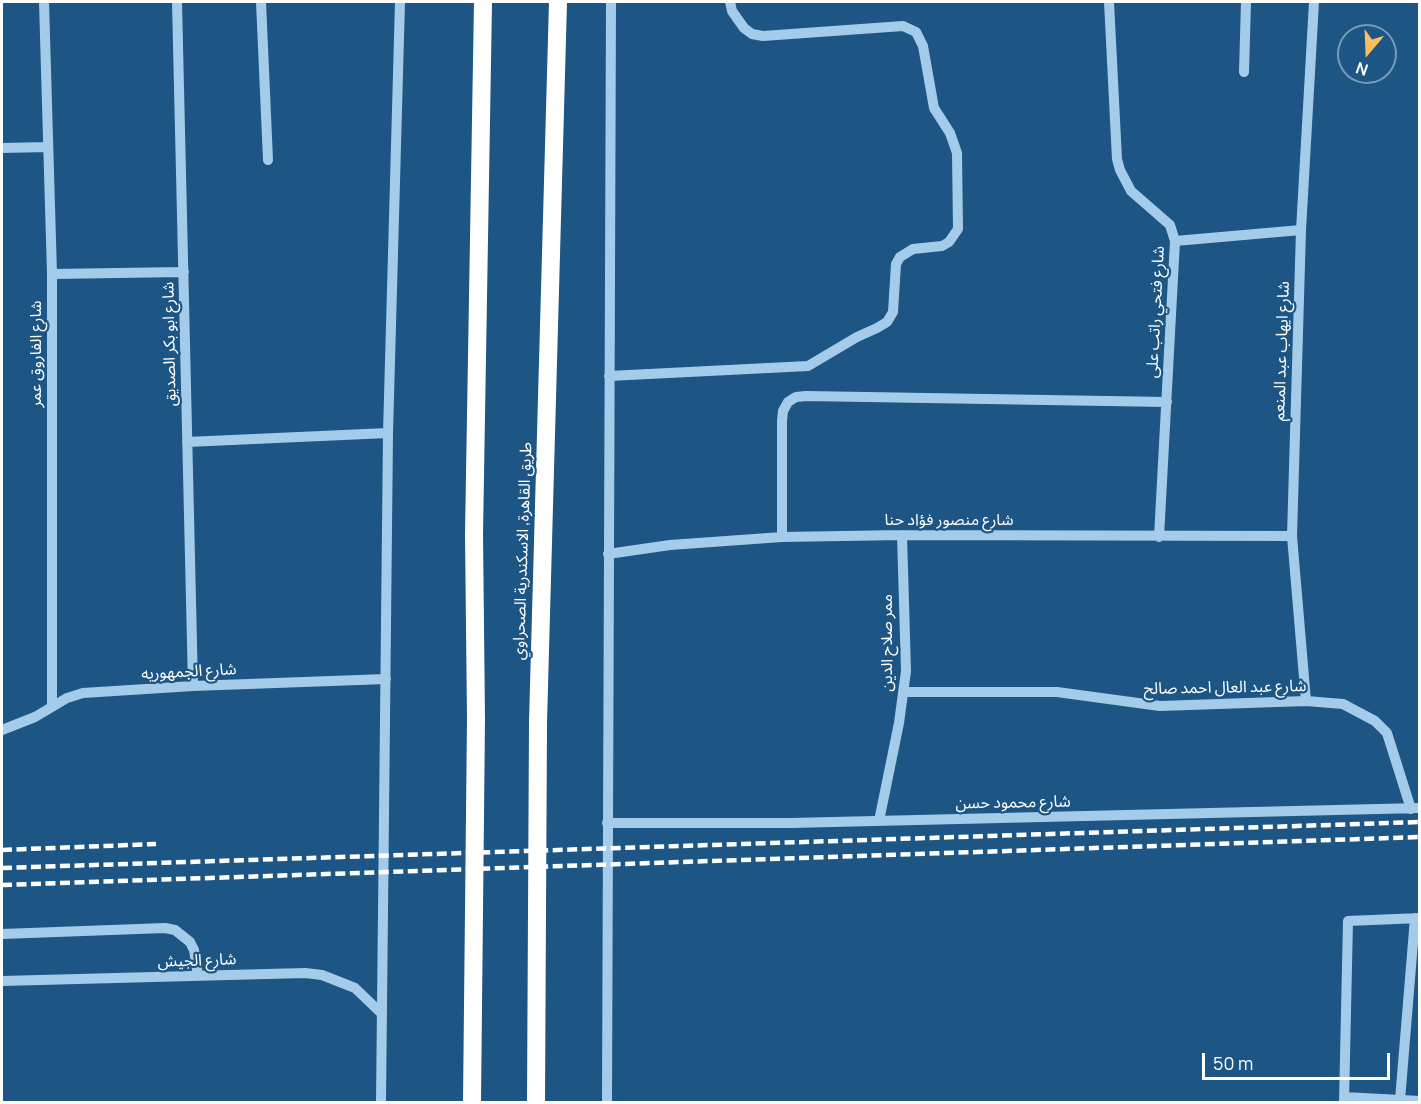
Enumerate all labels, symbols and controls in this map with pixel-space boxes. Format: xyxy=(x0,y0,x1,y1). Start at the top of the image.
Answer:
north arrow xyxy=(1337,24,1397,84)
text: N xyxy=(1353,57,1371,81)
street label: شارع فتحي راتب على xyxy=(1143,246,1169,378)
street label: شارع ايهاب عبد المنعم xyxy=(1270,281,1294,421)
street label: شارع ابو بكر الصديق xyxy=(159,282,181,406)
street label: شارع الفاروق عمر xyxy=(27,300,47,408)
street label: طريق القاهرة, الاسكندرية الصحراوي xyxy=(510,442,536,660)
street label: شارع منصور فؤاد حنا xyxy=(885,511,1013,531)
street label: ممر صلاح الدين xyxy=(878,594,898,692)
street label: شارع الجمهوريه xyxy=(141,660,237,684)
street label: شارع عبد العال احمد صالح xyxy=(1143,677,1307,699)
street label: شارع محمود حسن xyxy=(955,792,1071,814)
street label: شارع الجيش xyxy=(157,950,237,972)
scale bar xyxy=(1205,1041,1392,1079)
text: 50 m xyxy=(1213,1051,1253,1075)

